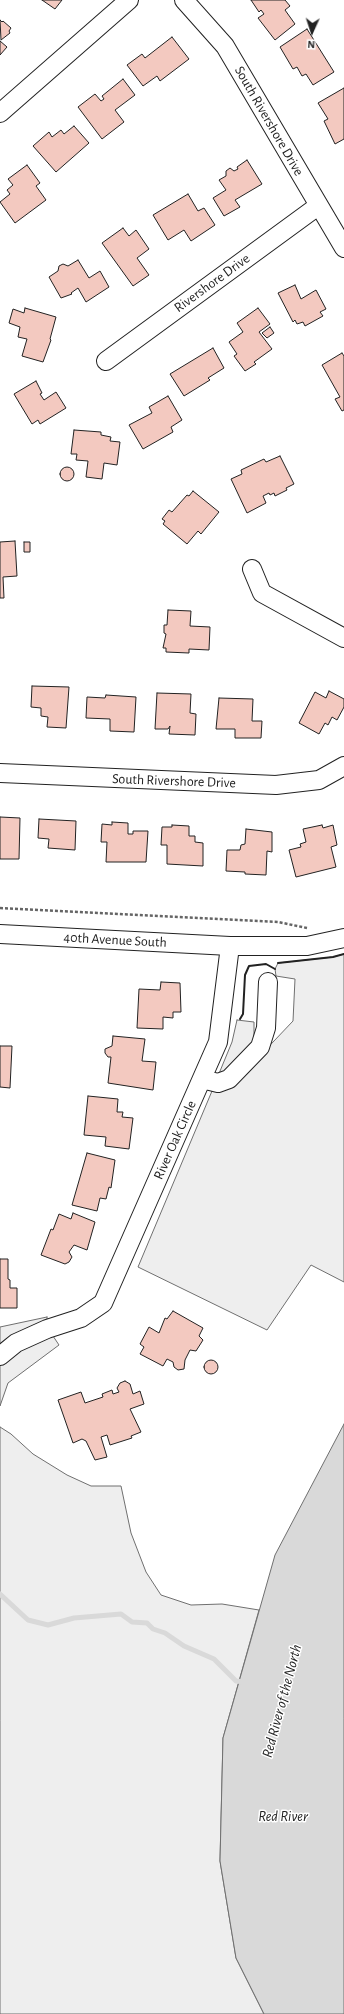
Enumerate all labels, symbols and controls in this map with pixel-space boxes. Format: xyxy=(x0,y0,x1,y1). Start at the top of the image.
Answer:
north arrow xyxy=(292,12,332,52)
text: N xyxy=(307,39,315,50)
street label: South Rivershore Drive xyxy=(231,63,307,179)
street label: Rivershore Drive xyxy=(171,250,253,316)
street label: South Rivershore Drive xyxy=(112,770,236,792)
street label: 40th Avenue South xyxy=(63,929,167,951)
street label: River Oak Circle xyxy=(150,1098,200,1182)
water label: Red River of the North xyxy=(258,1642,306,1760)
water label: Red River xyxy=(258,1807,308,1825)

